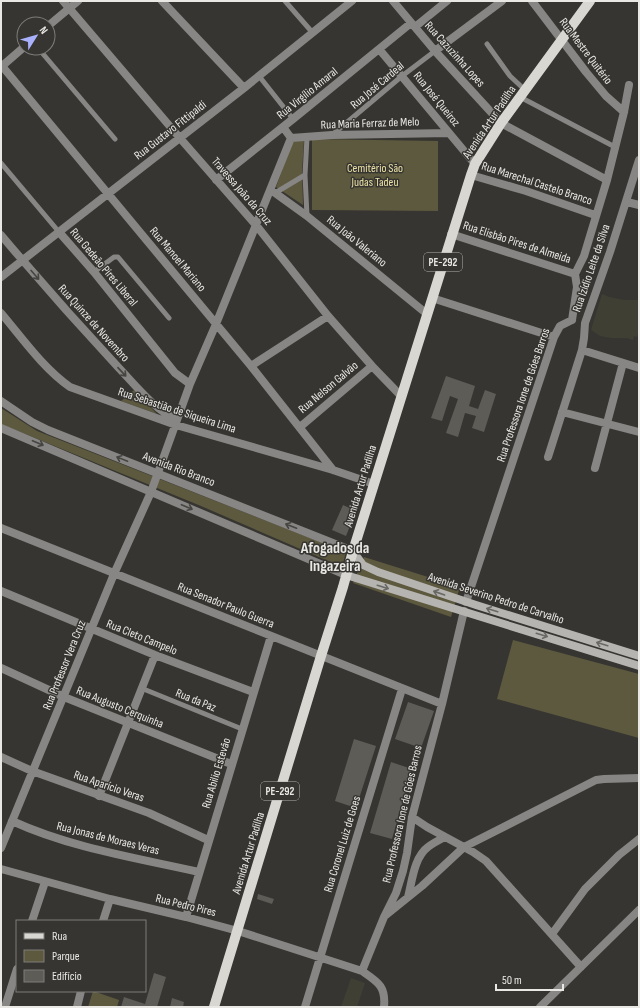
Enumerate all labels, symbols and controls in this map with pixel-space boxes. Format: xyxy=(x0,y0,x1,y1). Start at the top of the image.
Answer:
street label: Rua Mestre Quitério xyxy=(556,15,615,87)
north arrow xyxy=(16,16,56,56)
street label: Rua Cazuzinha Lopes xyxy=(421,18,488,90)
text: N xyxy=(37,24,51,37)
street label: Rua José Cardeal xyxy=(347,59,407,112)
street label: Rua Virgílio Amaral xyxy=(274,64,341,123)
street label: Rua José Queiroz xyxy=(410,69,464,130)
street label: Avenida Artur Padilha xyxy=(459,83,520,163)
street label: Rua Gustavo Fittipaldi xyxy=(131,98,209,163)
street label: Rua Maria Ferraz de Melo xyxy=(320,114,420,133)
street label: Travessa João da Cruz xyxy=(208,154,276,229)
street label: Rua Marechal Castelo Branco xyxy=(479,158,594,208)
park label: Cemitério São Judas Tadeu xyxy=(347,161,403,190)
street label: Rua João Valeriano xyxy=(324,213,390,270)
street label: Rua Elisbão Pires de Almeida xyxy=(461,218,573,267)
street label: Rua Izídio Leite da Silva xyxy=(569,222,614,314)
street label: Rua Manoel Mariano xyxy=(146,224,209,295)
street label: Rua Gedeão Pires Liberal xyxy=(67,225,141,309)
road number: PE-292 xyxy=(424,253,462,271)
one-way arrow xyxy=(31,270,40,280)
street label: Rua Quinze de Novembro xyxy=(55,281,132,365)
street label: Rua Professora Ione de Góes Barros xyxy=(493,326,553,464)
street label: Rua Nelson Galvão xyxy=(295,358,361,417)
one-way arrow xyxy=(118,366,127,377)
street label: Rua Sebastião de Siqueira Lima xyxy=(116,384,238,437)
one-way arrow xyxy=(31,440,43,448)
street label: Avenida Artur Padilha xyxy=(341,443,380,530)
street label: Avenida Rio Branco xyxy=(140,448,217,490)
one-way arrow xyxy=(116,455,128,463)
one-way arrow xyxy=(180,504,192,511)
one-way arrow xyxy=(286,521,298,529)
district label: Afogados da Ingazeira xyxy=(300,539,369,576)
street label: Avenida Severino Pedro de Carvalho xyxy=(425,569,566,628)
street label: Rua Senador Paulo Guerra xyxy=(175,579,277,632)
one-way arrow xyxy=(377,584,390,591)
one-way arrow xyxy=(434,588,446,596)
one-way arrow xyxy=(486,606,499,613)
street label: Rua Cleto Campelo xyxy=(104,616,180,659)
street label: Rua Professor Vera Cruz xyxy=(40,618,90,712)
one-way arrow xyxy=(535,632,548,639)
one-way arrow xyxy=(595,640,608,647)
street label: Rua Augusto Cerquinha xyxy=(74,683,166,732)
street label: Rua da Paz xyxy=(173,686,219,716)
street label: Rua Abilio Estevão xyxy=(199,736,234,810)
street label: Rua Professora Ione de Góes Barros xyxy=(379,744,426,884)
street label: Rua Aparício Veras xyxy=(72,767,146,806)
road number: PE-292 xyxy=(261,782,299,800)
street label: Rua Coronel Luiz de Goes xyxy=(321,794,364,894)
street label: Avenida Artur Padilha xyxy=(229,810,268,897)
street label: Rua Jonas de Moraes Veras xyxy=(55,818,161,858)
street label: Rua Pedro Pires xyxy=(154,891,218,920)
legend xyxy=(16,920,146,992)
text: Rua xyxy=(52,929,68,944)
text: Parque xyxy=(52,949,80,964)
scale bar xyxy=(496,966,563,992)
text: Edifício xyxy=(52,969,82,984)
text: 50 m xyxy=(502,973,522,988)

